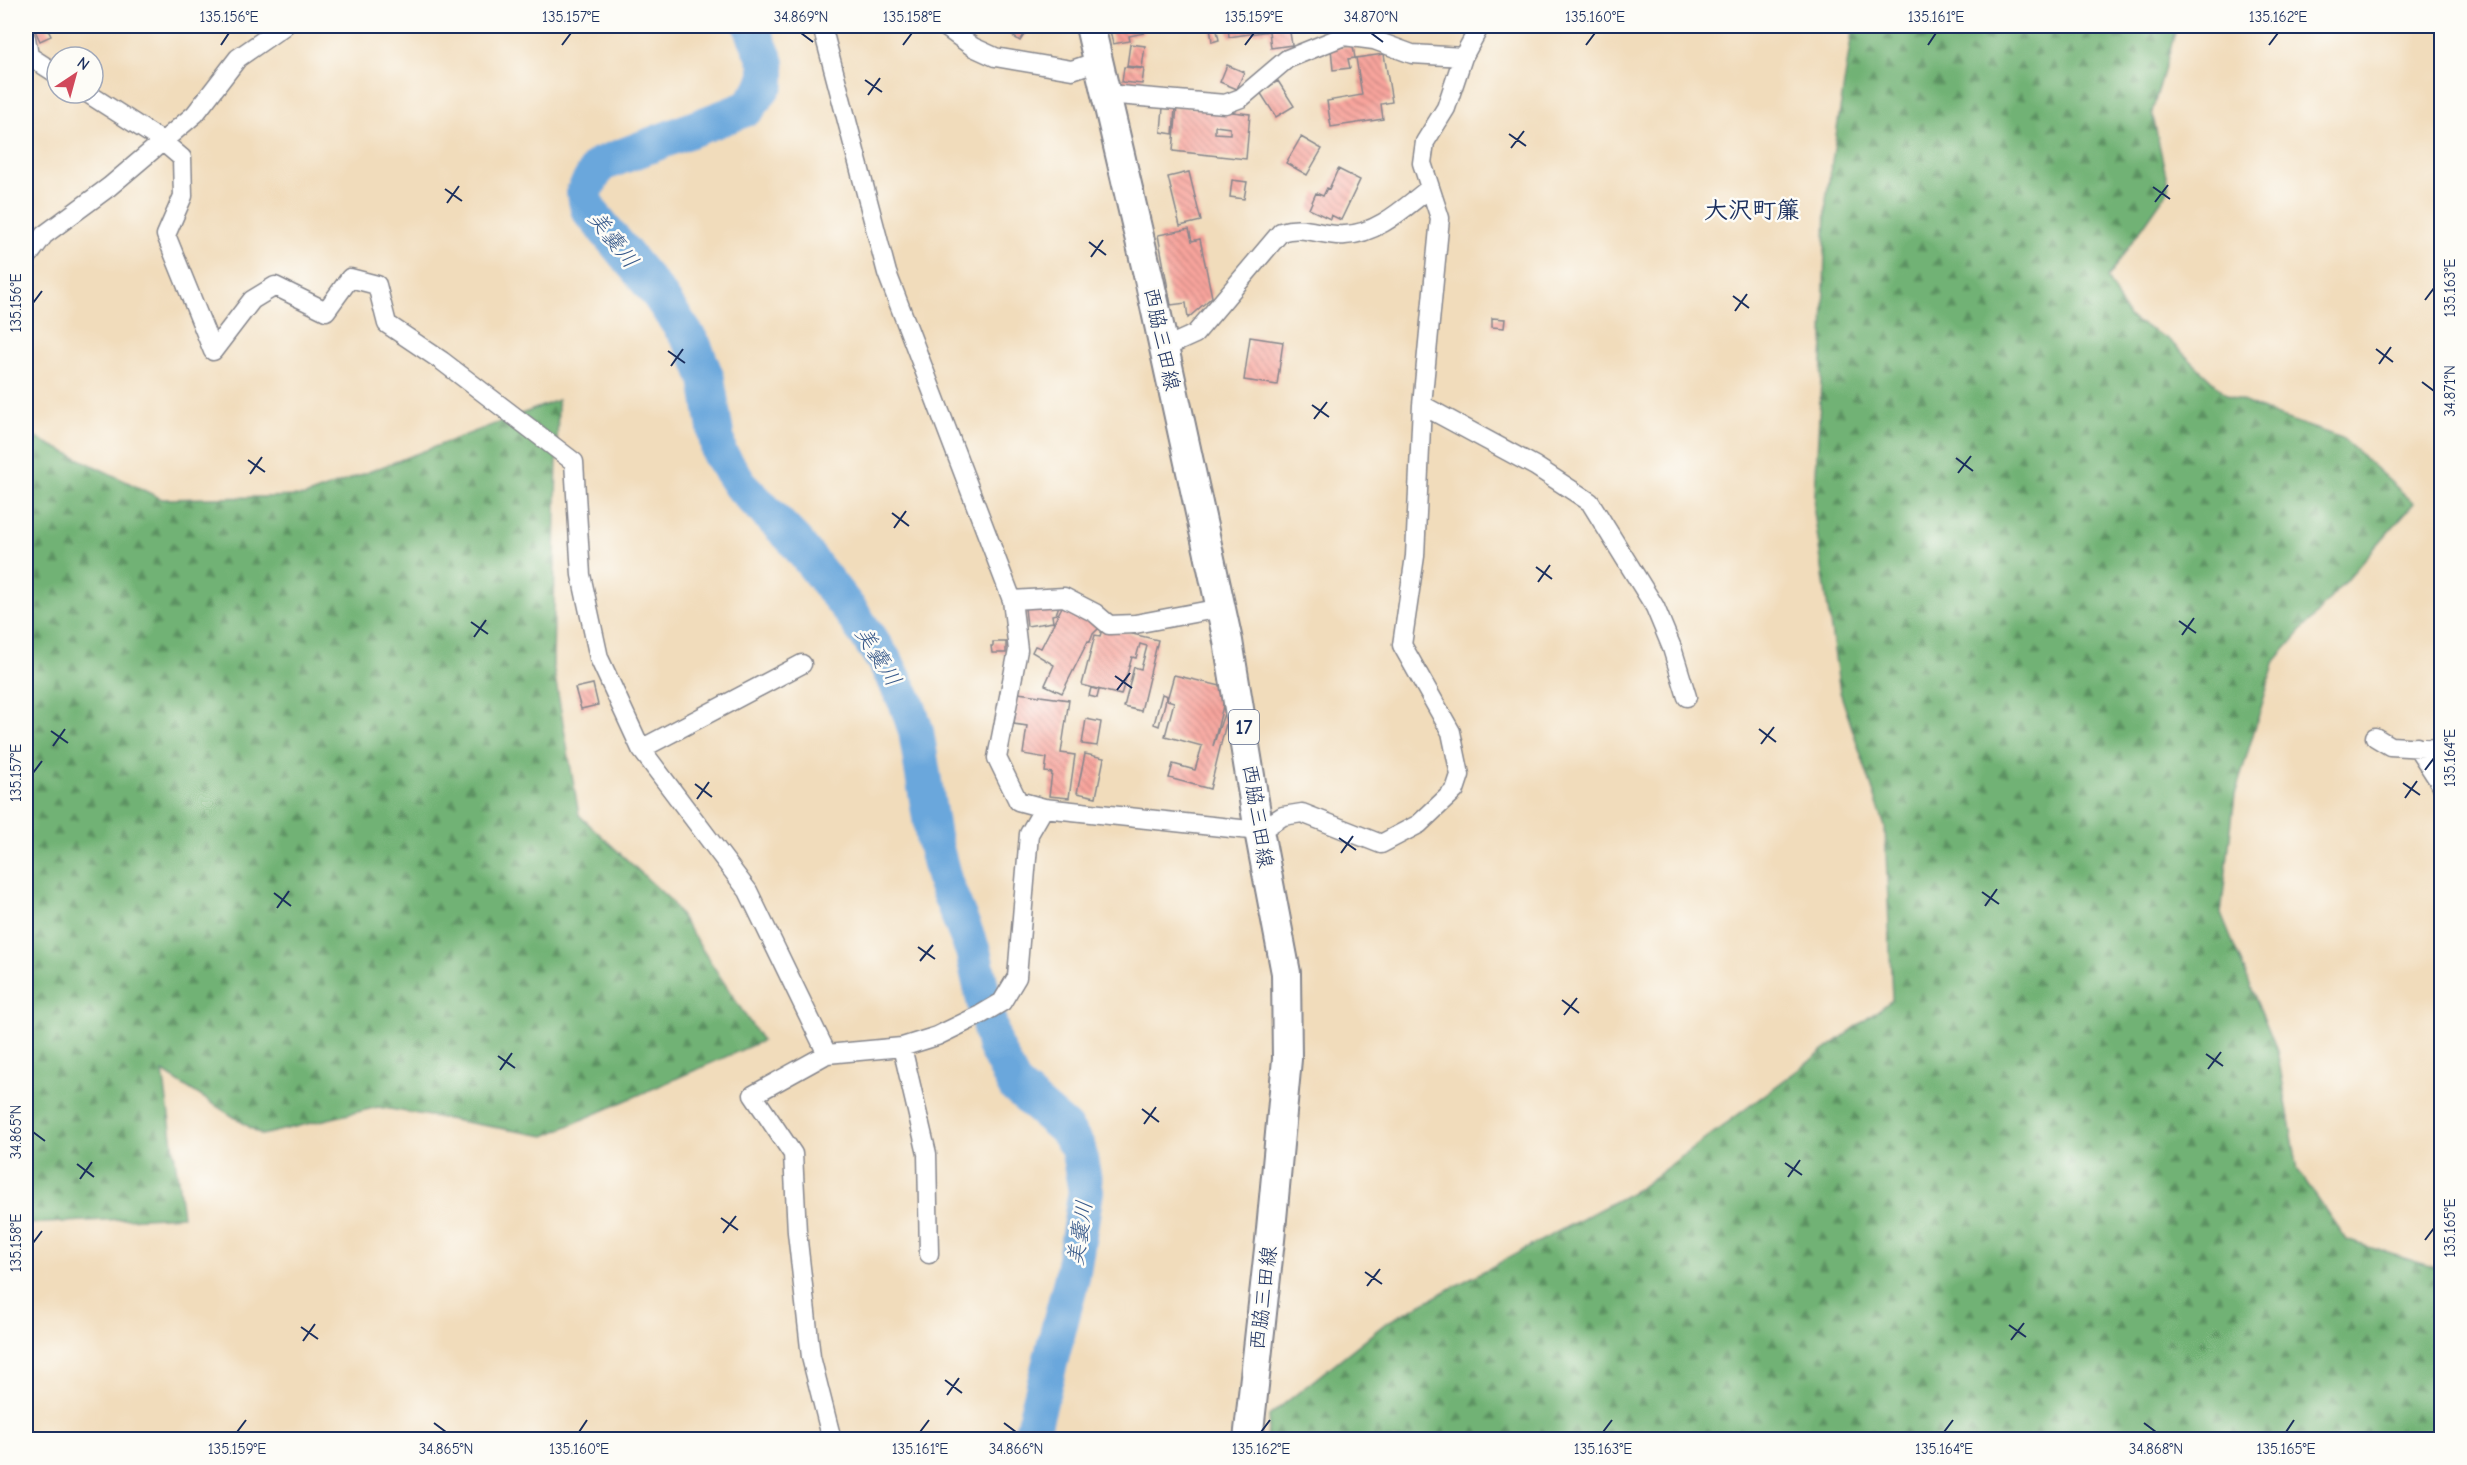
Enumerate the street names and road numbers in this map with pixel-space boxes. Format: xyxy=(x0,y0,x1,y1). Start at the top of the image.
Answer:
street label: 西脇三田線 xyxy=(1139,285,1185,393)
road number: 17 xyxy=(1229,710,1259,744)
street label: 西脇三田線 xyxy=(1238,762,1278,870)
street label: 西脇三田線 xyxy=(1245,1244,1281,1352)

